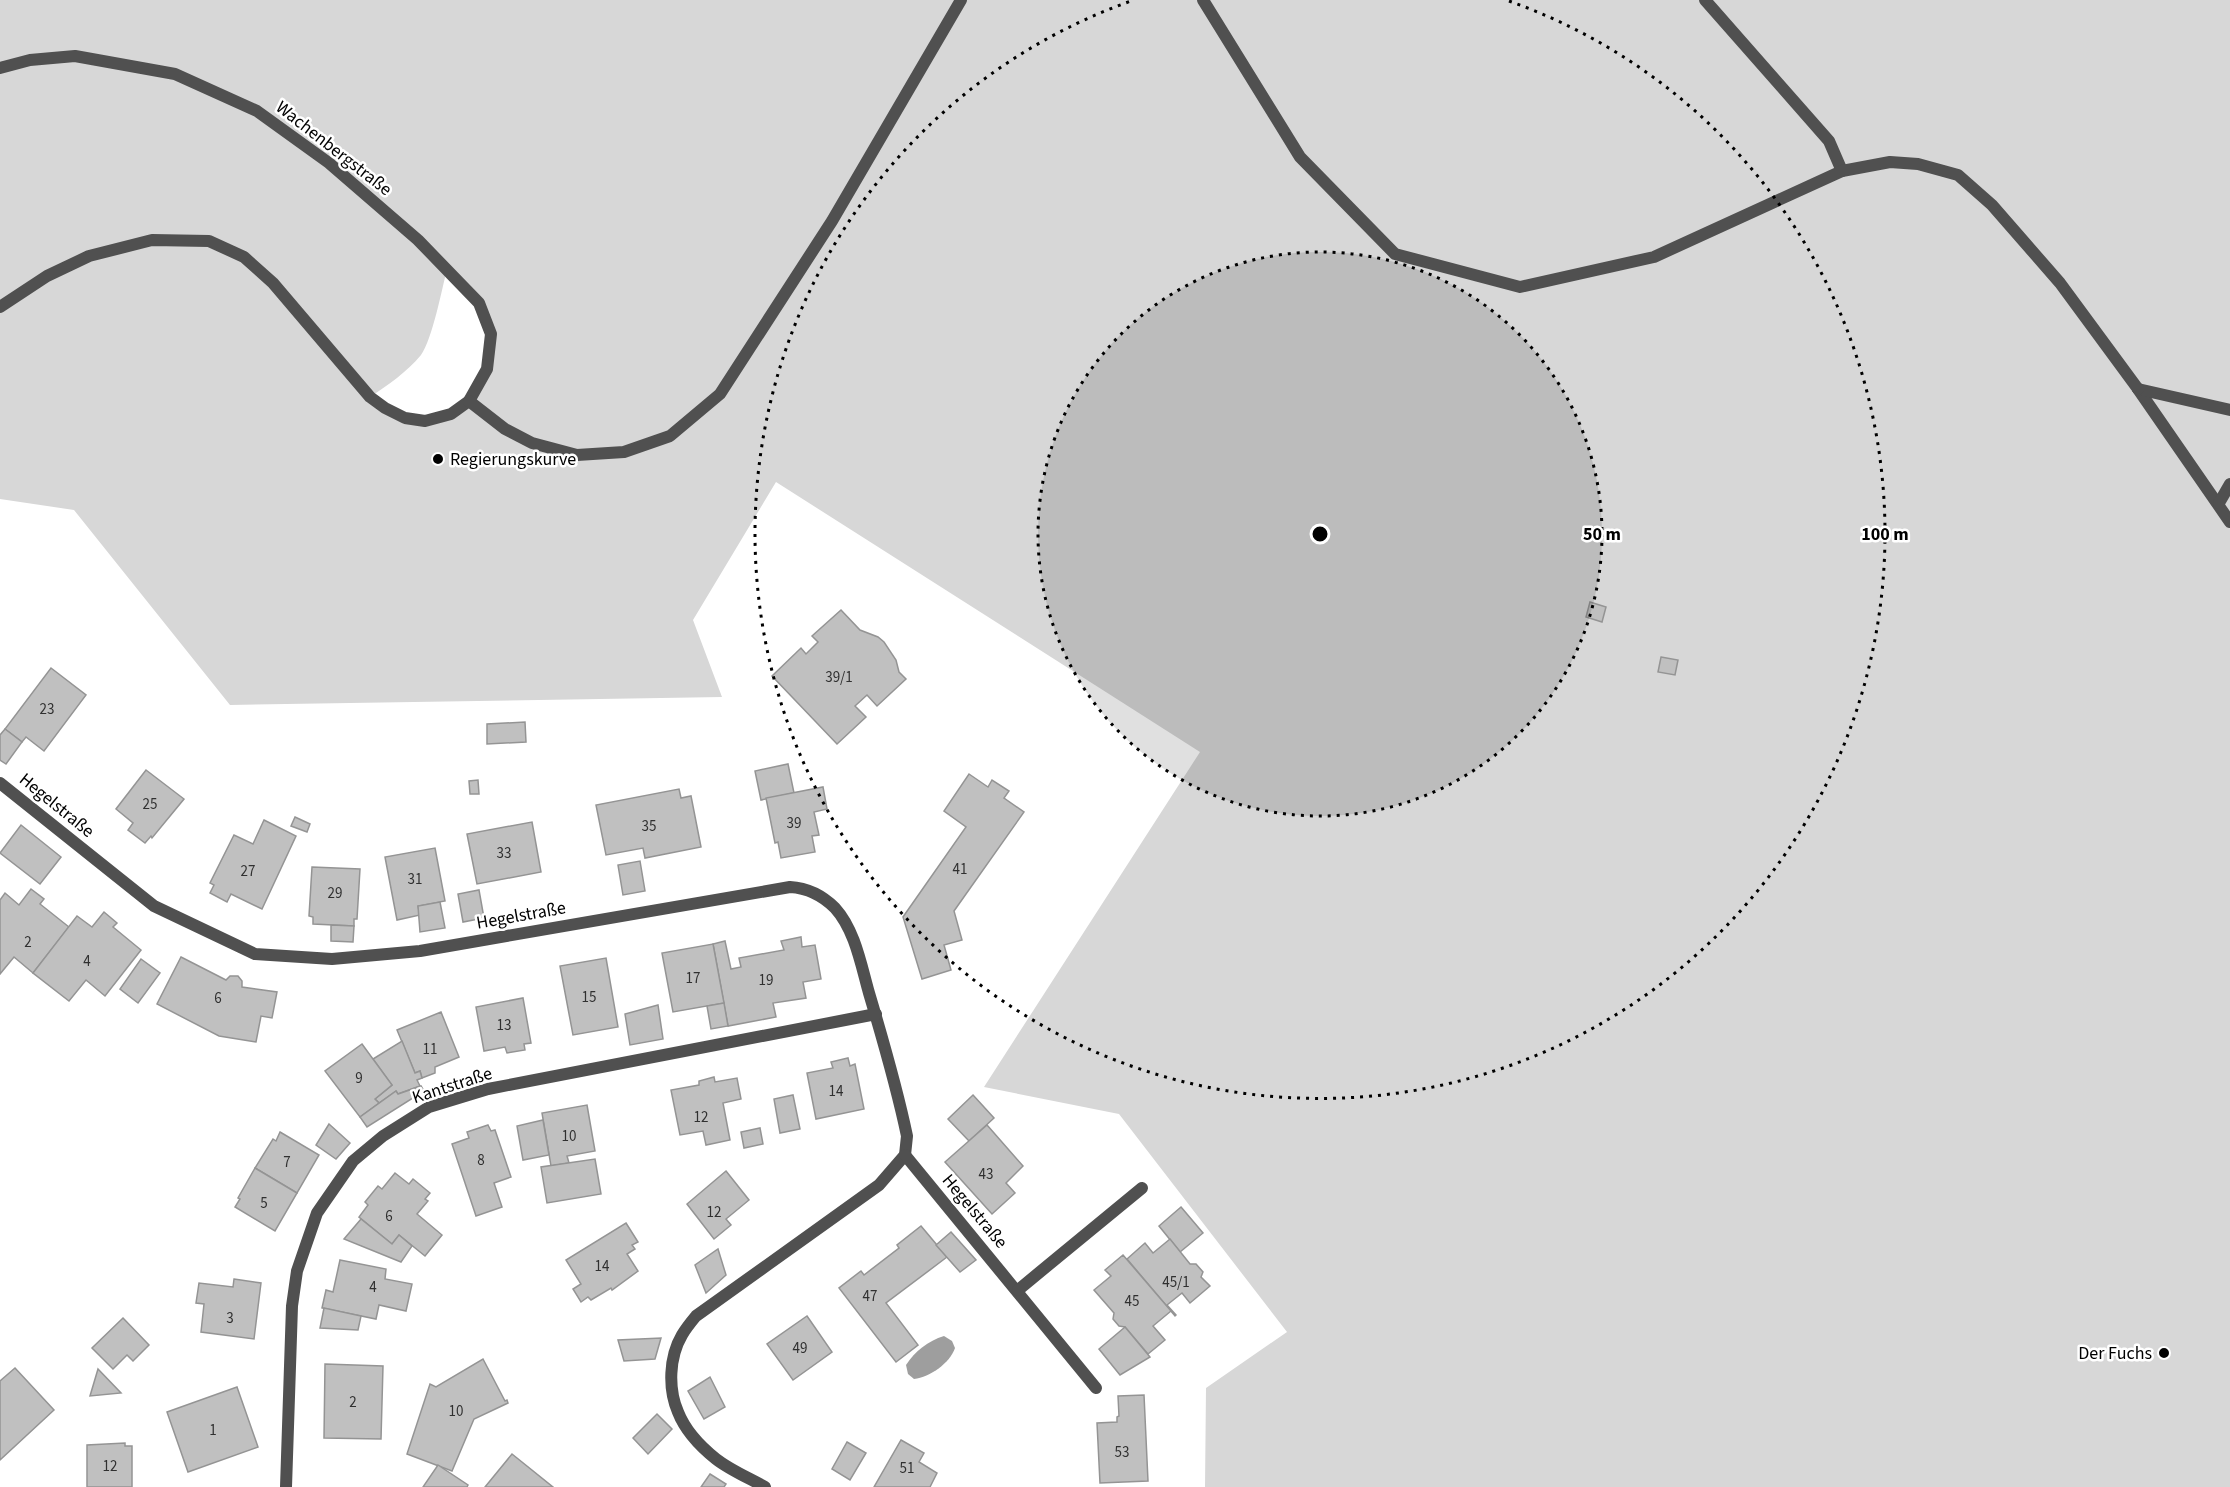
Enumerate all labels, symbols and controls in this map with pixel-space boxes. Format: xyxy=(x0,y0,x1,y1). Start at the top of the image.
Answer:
street label: Wachenbergstraße xyxy=(270,95,397,202)
place label: Regierungskurve xyxy=(450,447,576,472)
marker: Regierungskurve xyxy=(431,452,445,466)
text: 50 m xyxy=(1583,522,1621,547)
text: 100 m xyxy=(1861,522,1909,547)
centre of rings xyxy=(1310,524,1330,544)
house number: 39/1 xyxy=(825,667,853,688)
house number: 23 xyxy=(40,699,54,720)
street label: Hegelstraße xyxy=(14,767,100,844)
house number: 25 xyxy=(143,794,157,815)
house number: 39 xyxy=(787,813,801,834)
house number: 35 xyxy=(642,816,656,837)
house number: 33 xyxy=(497,843,511,864)
house number: 41 xyxy=(953,859,967,880)
house number: 27 xyxy=(241,861,255,882)
house number: 31 xyxy=(408,869,422,890)
house number: 29 xyxy=(328,883,342,904)
street label: Hegelstraße xyxy=(474,895,568,936)
house number: 2 xyxy=(24,932,32,953)
house number: 4 xyxy=(83,951,91,972)
house number: 17 xyxy=(686,968,700,989)
house number: 19 xyxy=(759,970,773,991)
house number: 15 xyxy=(582,987,596,1008)
house number: 6 xyxy=(214,988,222,1009)
house number: 13 xyxy=(497,1015,511,1036)
house number: 11 xyxy=(423,1039,437,1060)
street label: Kantstraße xyxy=(409,1061,495,1110)
house number: 9 xyxy=(355,1068,363,1089)
house number: 14 xyxy=(829,1081,844,1102)
house number: 12 xyxy=(694,1107,708,1128)
house number: 10 xyxy=(562,1126,576,1147)
house number: 8 xyxy=(477,1150,485,1171)
house number: 7 xyxy=(283,1152,291,1173)
house number: 43 xyxy=(979,1164,993,1185)
street label: Hegelstraße xyxy=(936,1169,1013,1254)
house number: 5 xyxy=(260,1193,268,1214)
house number: 12 xyxy=(707,1202,721,1223)
house number: 6 xyxy=(385,1206,393,1227)
house number: 14 xyxy=(595,1256,610,1277)
house number: 45/1 xyxy=(1162,1272,1190,1293)
house number: 4 xyxy=(369,1277,377,1298)
house number: 47 xyxy=(863,1286,877,1307)
house number: 45 xyxy=(1125,1291,1139,1312)
house number: 3 xyxy=(226,1308,234,1329)
house number: 49 xyxy=(793,1338,807,1359)
place label: Der Fuchs xyxy=(2078,1341,2152,1366)
marker: Der Fuchs xyxy=(2157,1346,2171,1360)
house number: 2 xyxy=(349,1392,357,1413)
house number: 10 xyxy=(449,1401,463,1422)
house number: 1 xyxy=(209,1420,217,1441)
house number: 53 xyxy=(1115,1442,1129,1463)
house number: 12 xyxy=(103,1456,117,1477)
house number: 51 xyxy=(900,1458,914,1479)

